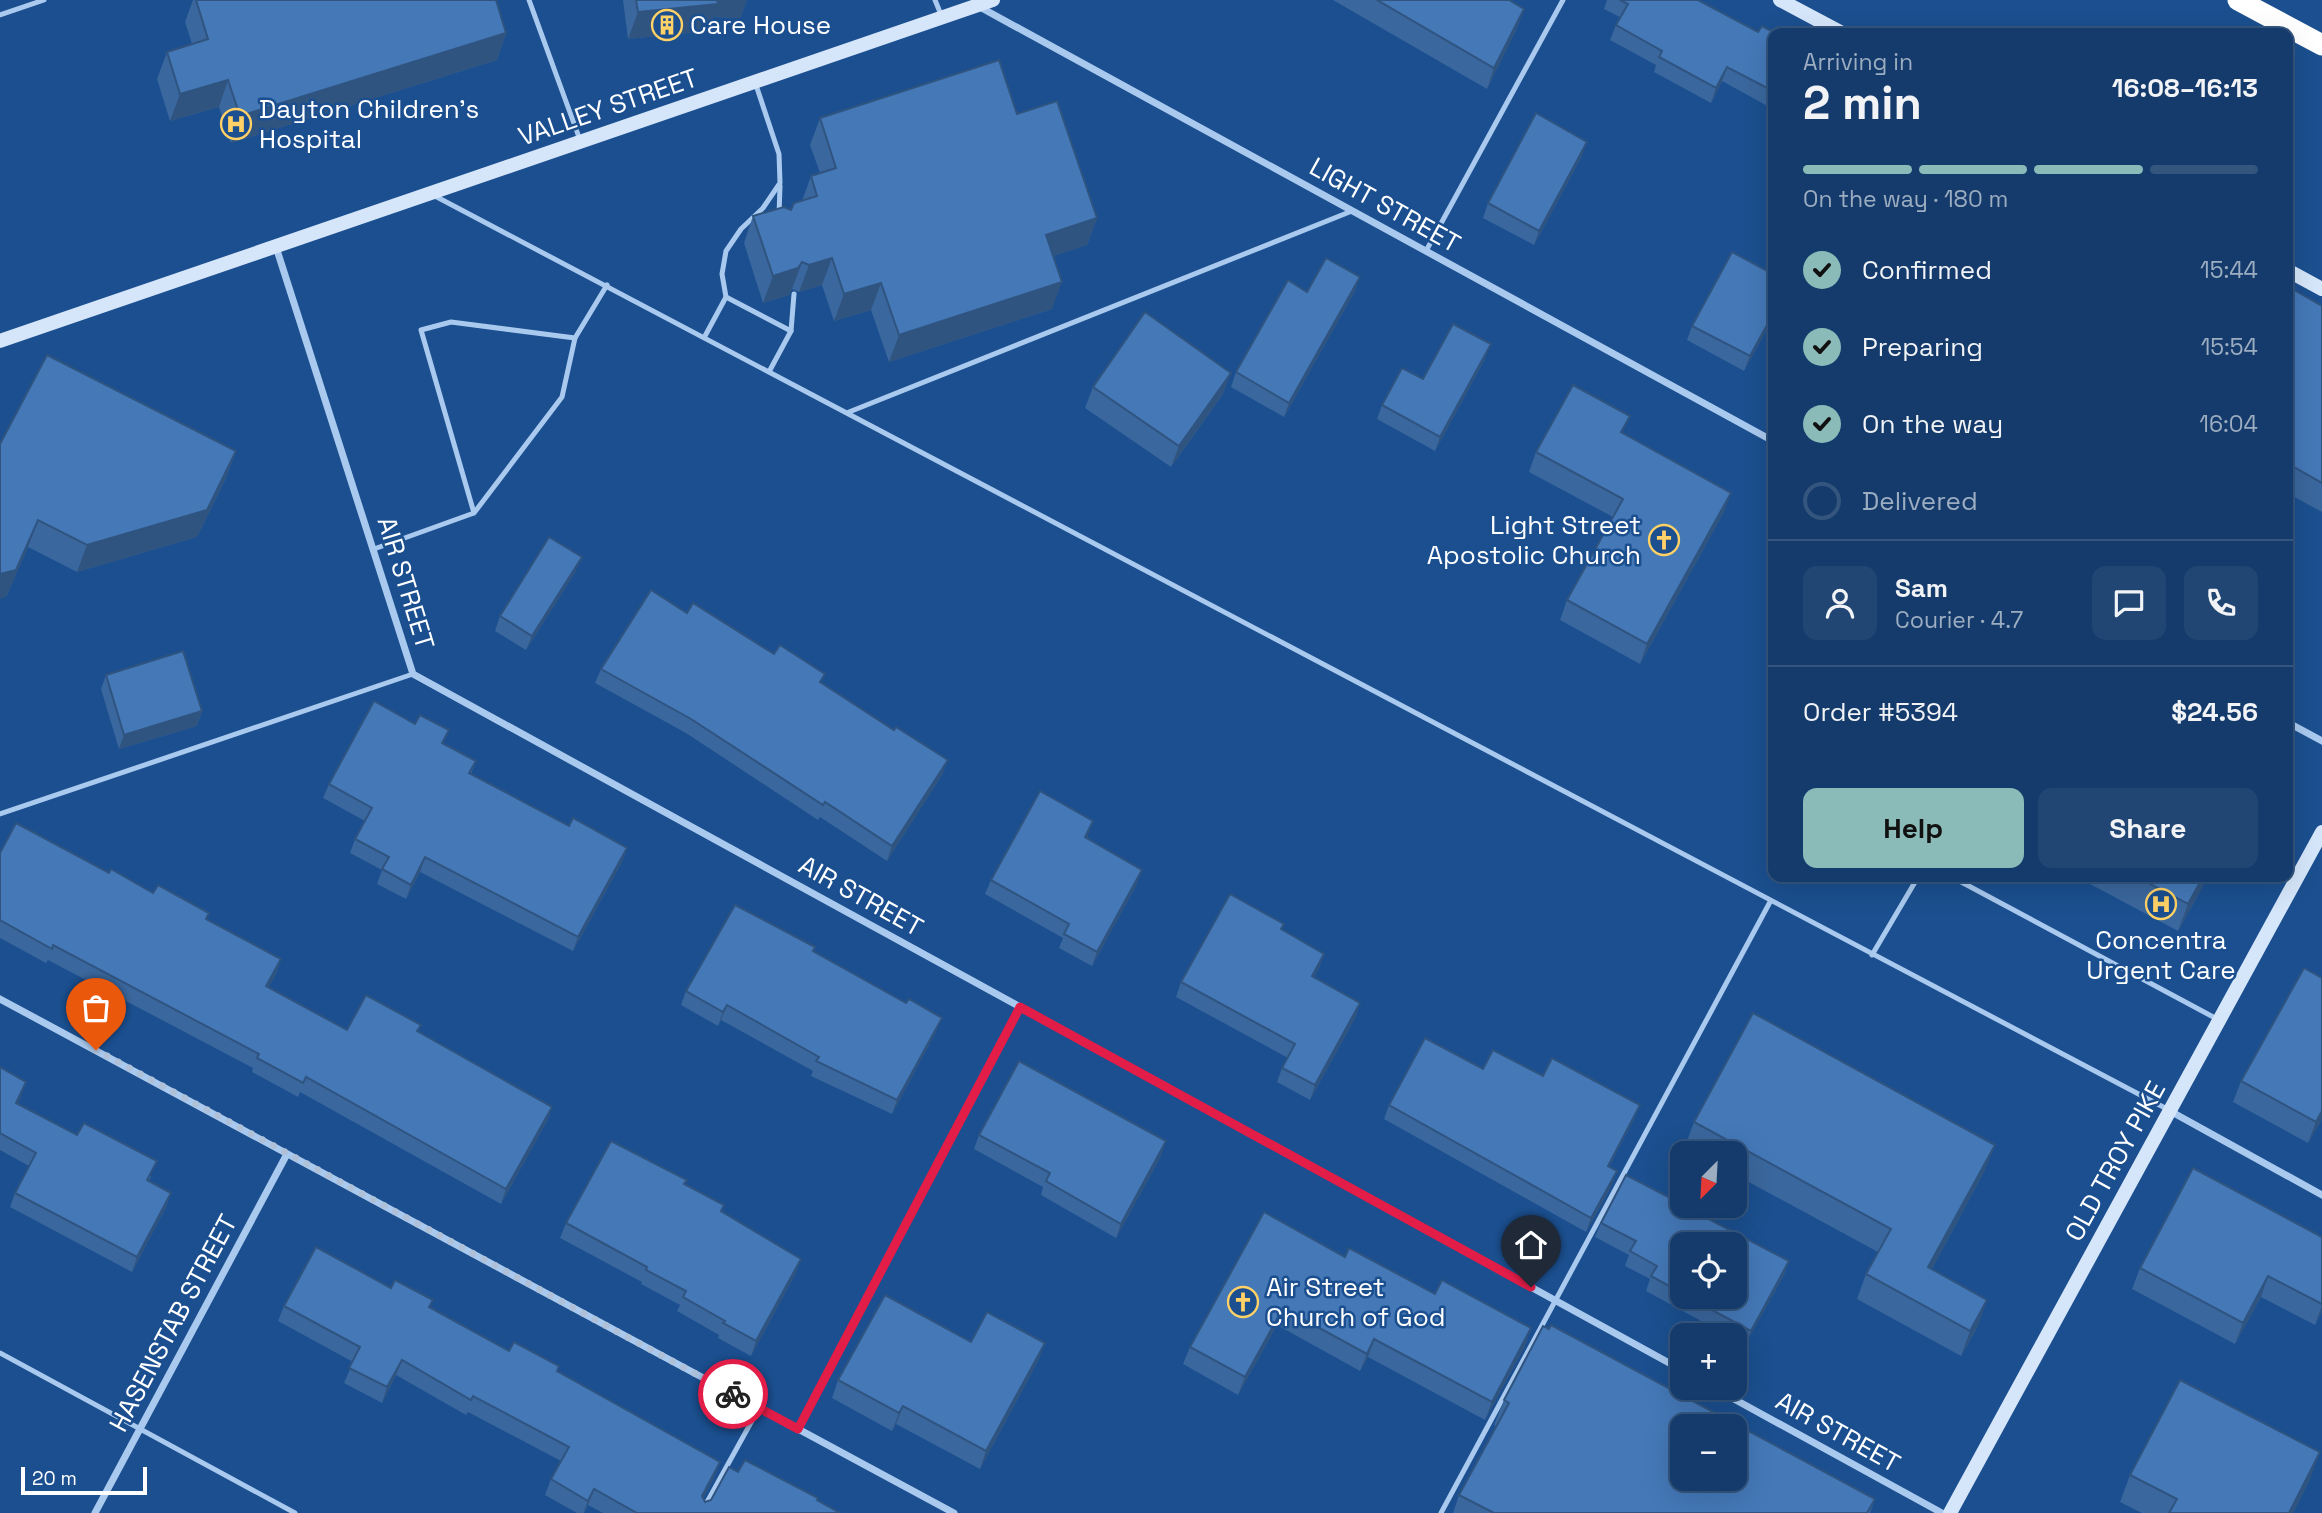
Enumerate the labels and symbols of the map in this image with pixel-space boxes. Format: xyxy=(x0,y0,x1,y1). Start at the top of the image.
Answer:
building icon: Care House xyxy=(650,8,684,42)
place label: Care House xyxy=(690,8,831,42)
street label: VALLEY STREET xyxy=(514,60,702,154)
place label: Dayton Children’s Hospital xyxy=(259,92,479,156)
hospital icon: Dayton Children’s Hospital xyxy=(219,107,253,141)
street label: LIGHT STREET xyxy=(1304,150,1466,260)
place label: Light Street Apostolic Church xyxy=(1427,508,1641,572)
street label: AIR STREET xyxy=(370,512,442,654)
church icon: Light Street Apostolic Church xyxy=(1647,523,1681,557)
street label: AIR STREET xyxy=(793,848,929,944)
hospital icon: Concentra Urgent Care xyxy=(2144,887,2178,921)
place label: Concentra Urgent Care xyxy=(2086,923,2236,987)
pin xyxy=(66,978,126,1050)
street label: OLD TROY PIKE xyxy=(2057,1075,2173,1247)
north arrow xyxy=(1670,1141,1746,1218)
street label: HASENSTAB STREET xyxy=(101,1208,245,1438)
pin xyxy=(1501,1215,1561,1287)
place label: Air Street Church of God xyxy=(1266,1270,1446,1334)
church icon: Air Street Church of God xyxy=(1226,1285,1260,1319)
courier xyxy=(698,1359,768,1429)
street label: AIR STREET xyxy=(1770,1384,1906,1480)
scale bar xyxy=(21,1464,147,1496)

